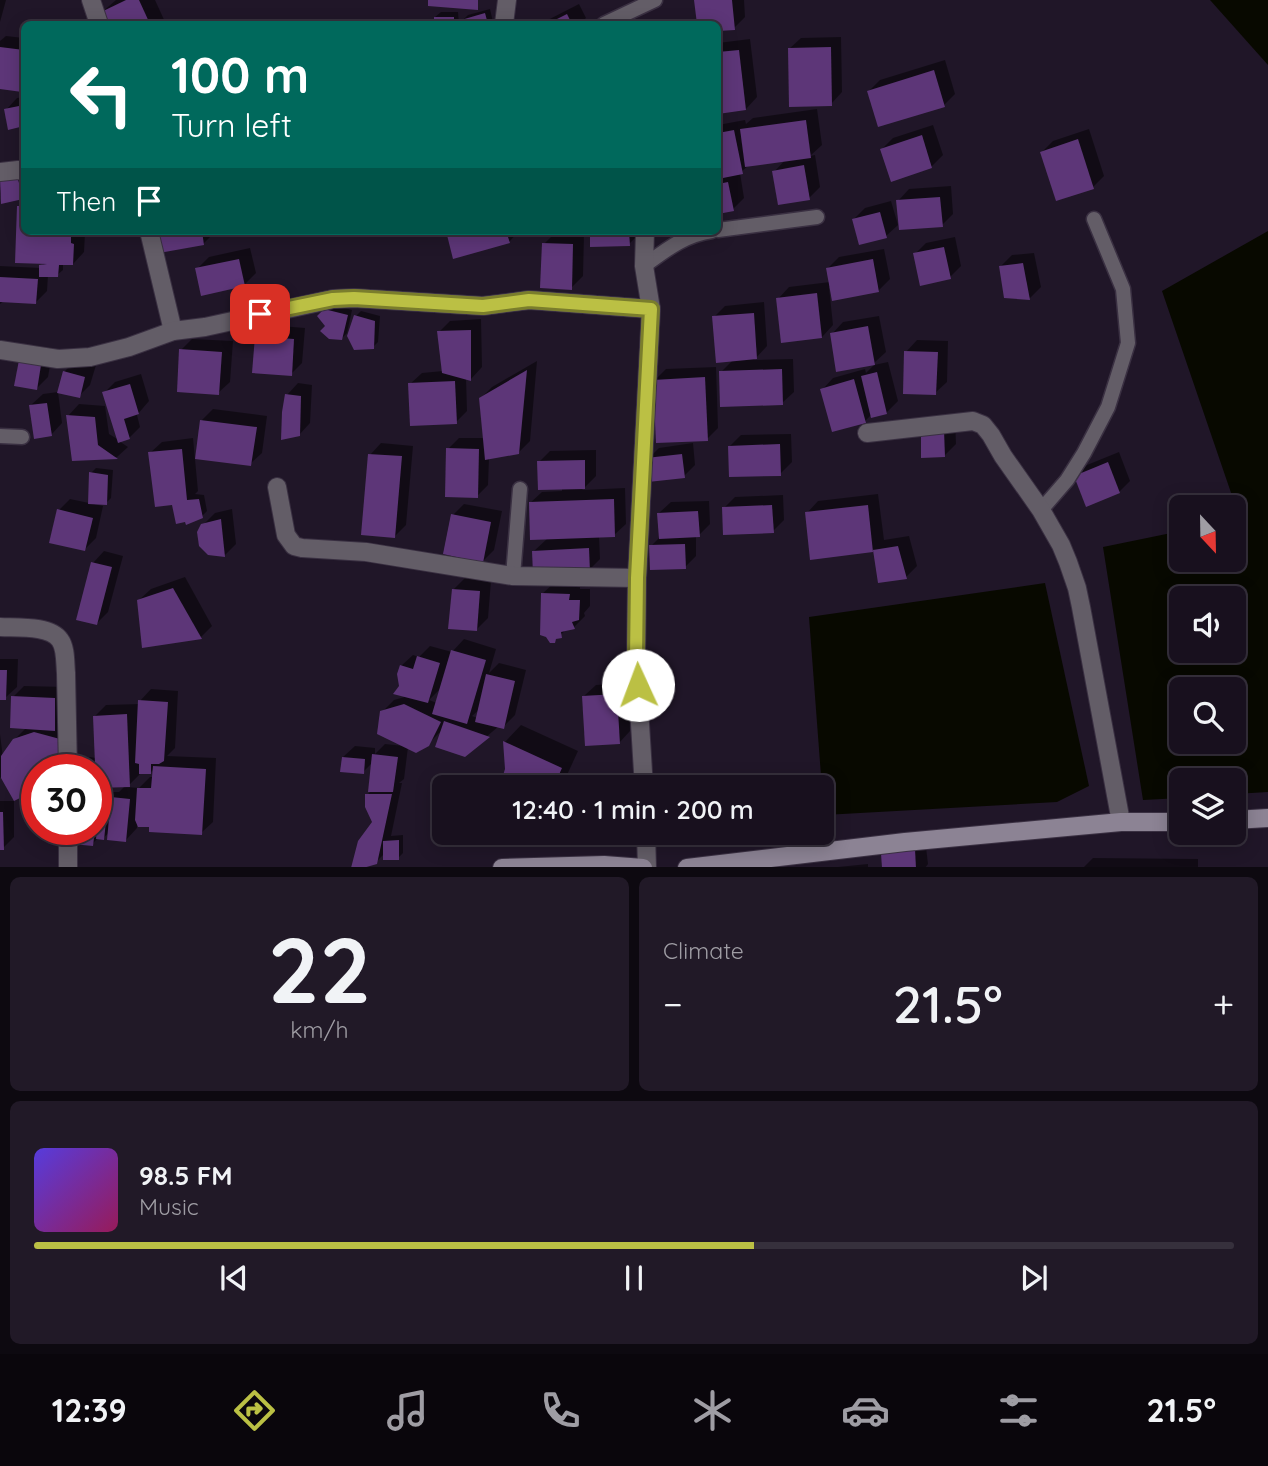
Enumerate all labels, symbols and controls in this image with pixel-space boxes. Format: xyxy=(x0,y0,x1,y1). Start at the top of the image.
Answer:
text: 100 m xyxy=(171,44,309,105)
icon: left xyxy=(56,49,147,140)
text: Turn left xyxy=(171,105,292,145)
icon: arrive xyxy=(130,182,168,220)
text: Then xyxy=(56,185,116,218)
pin xyxy=(230,284,290,344)
icon: arrive xyxy=(241,295,279,333)
north arrow xyxy=(1169,495,1246,572)
map controls xyxy=(1169,495,1246,845)
button: sound xyxy=(1169,586,1246,663)
position arrow xyxy=(601,648,675,722)
button: search xyxy=(1169,677,1246,754)
speed limit sign: 30 xyxy=(21,754,112,845)
button: layers xyxy=(1169,768,1246,845)
text: 12:40 · 1 min · 200 m xyxy=(512,793,754,826)
text: 22 xyxy=(268,912,371,1026)
text: Climate xyxy=(663,936,744,965)
text: 21.5° xyxy=(893,971,1003,1036)
text: − xyxy=(663,980,683,1028)
text: + xyxy=(1213,980,1234,1028)
text: km/h xyxy=(290,1015,349,1044)
text: 98.5 FM xyxy=(139,1159,233,1192)
text: Music xyxy=(139,1192,199,1221)
icon: previous xyxy=(215,1259,253,1297)
icon: pause xyxy=(615,1259,653,1297)
icon: next xyxy=(1015,1259,1053,1297)
icon: directions xyxy=(230,1386,279,1435)
icon: music xyxy=(383,1386,432,1435)
icon: phone xyxy=(536,1386,585,1435)
icon: climate xyxy=(688,1386,737,1435)
icon: car xyxy=(841,1386,890,1435)
icon: filters xyxy=(994,1386,1043,1435)
text: 12:39 xyxy=(52,1390,127,1430)
text: 21.5° xyxy=(1146,1390,1216,1430)

